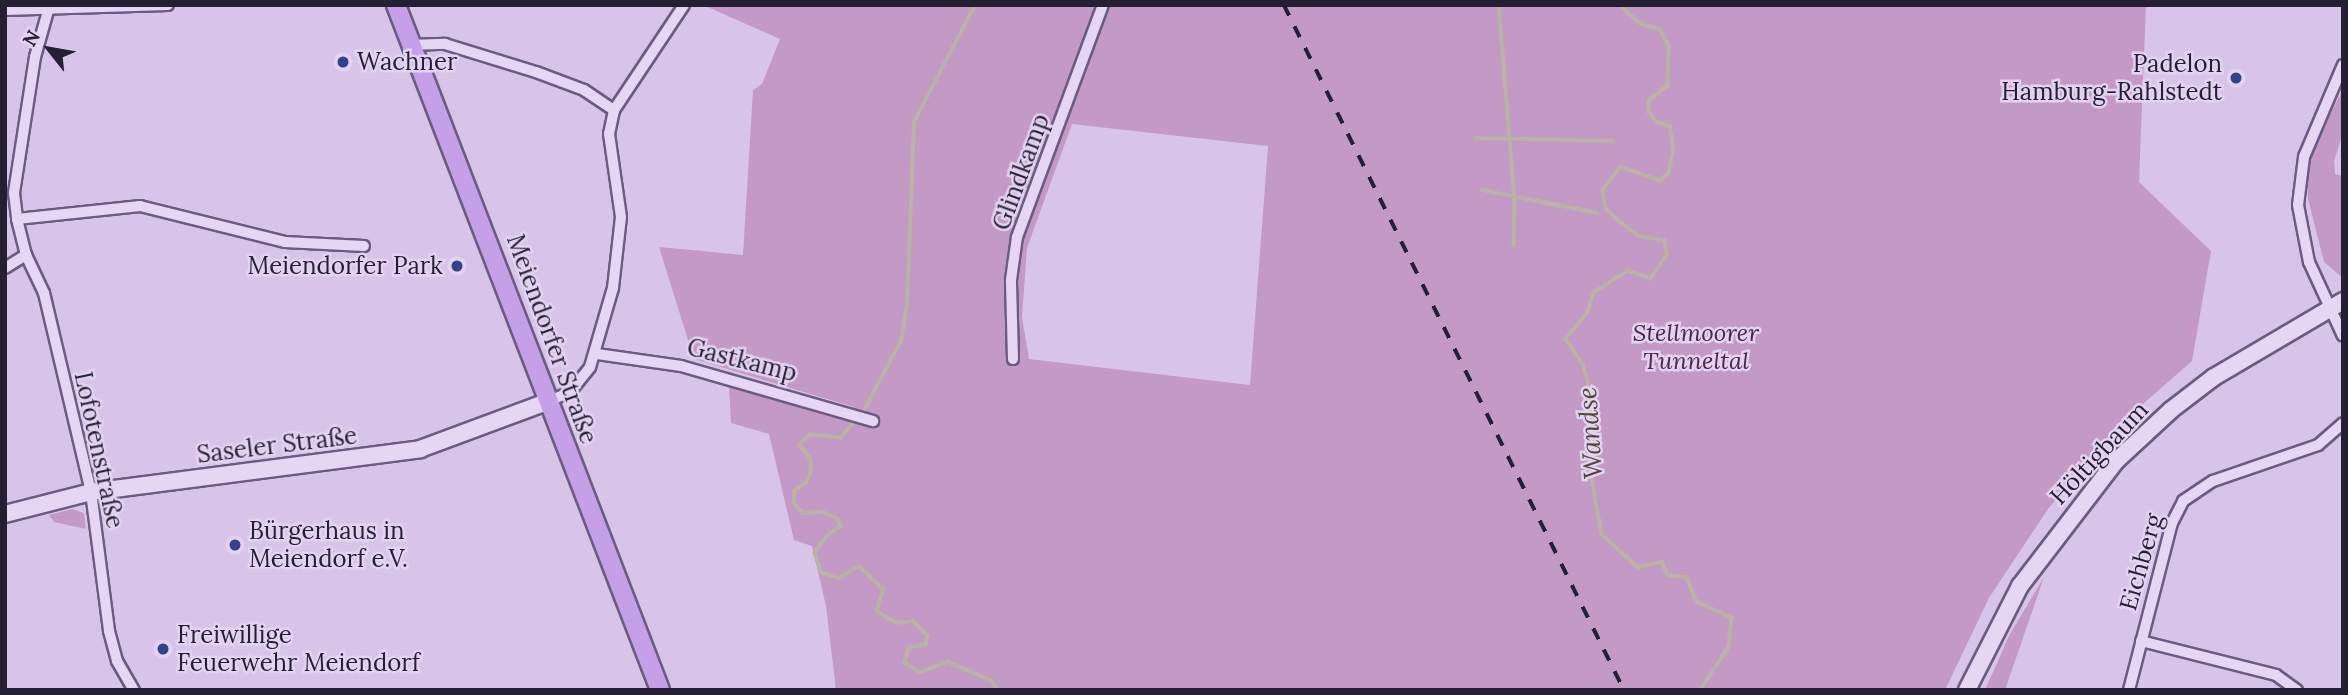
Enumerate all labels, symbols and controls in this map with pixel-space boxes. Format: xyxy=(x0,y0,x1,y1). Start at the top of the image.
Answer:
north arrow xyxy=(14,14,84,84)
text: N xyxy=(17,26,45,51)
place label: Wachner xyxy=(357,48,457,76)
place label: Padelon Hamburg-Rahlstedt xyxy=(2001,50,2222,106)
marker: Wachner xyxy=(335,54,351,70)
marker: Padelon Hamburg-Rahlstedt xyxy=(2228,70,2244,86)
street label: Glindkamp xyxy=(987,110,1055,234)
street label: Meiendorfer Straße xyxy=(501,231,603,447)
place label: Meiendorfer Park xyxy=(247,252,443,280)
marker: Meiendorfer Park xyxy=(449,258,465,274)
park label: Stellmoorer Tunneltal xyxy=(1633,319,1759,375)
street label: Gastkamp xyxy=(684,332,800,388)
street label: Lofotenstraße xyxy=(68,369,130,531)
water label: Wandse xyxy=(1571,386,1609,480)
street label: Höltigbaum xyxy=(2044,395,2154,511)
street label: Saseler Straße xyxy=(195,421,359,469)
street label: Eichberg xyxy=(2113,510,2169,614)
place label: Bürgerhaus in Meiendorf e.V. xyxy=(249,517,408,573)
marker: Bürgerhaus in Meiendorf e.V. xyxy=(227,537,243,553)
place label: Freiwillige Feuerwehr Meiendorf xyxy=(177,621,420,677)
marker: Freiwillige Feuerwehr Meiendorf xyxy=(155,641,171,657)

